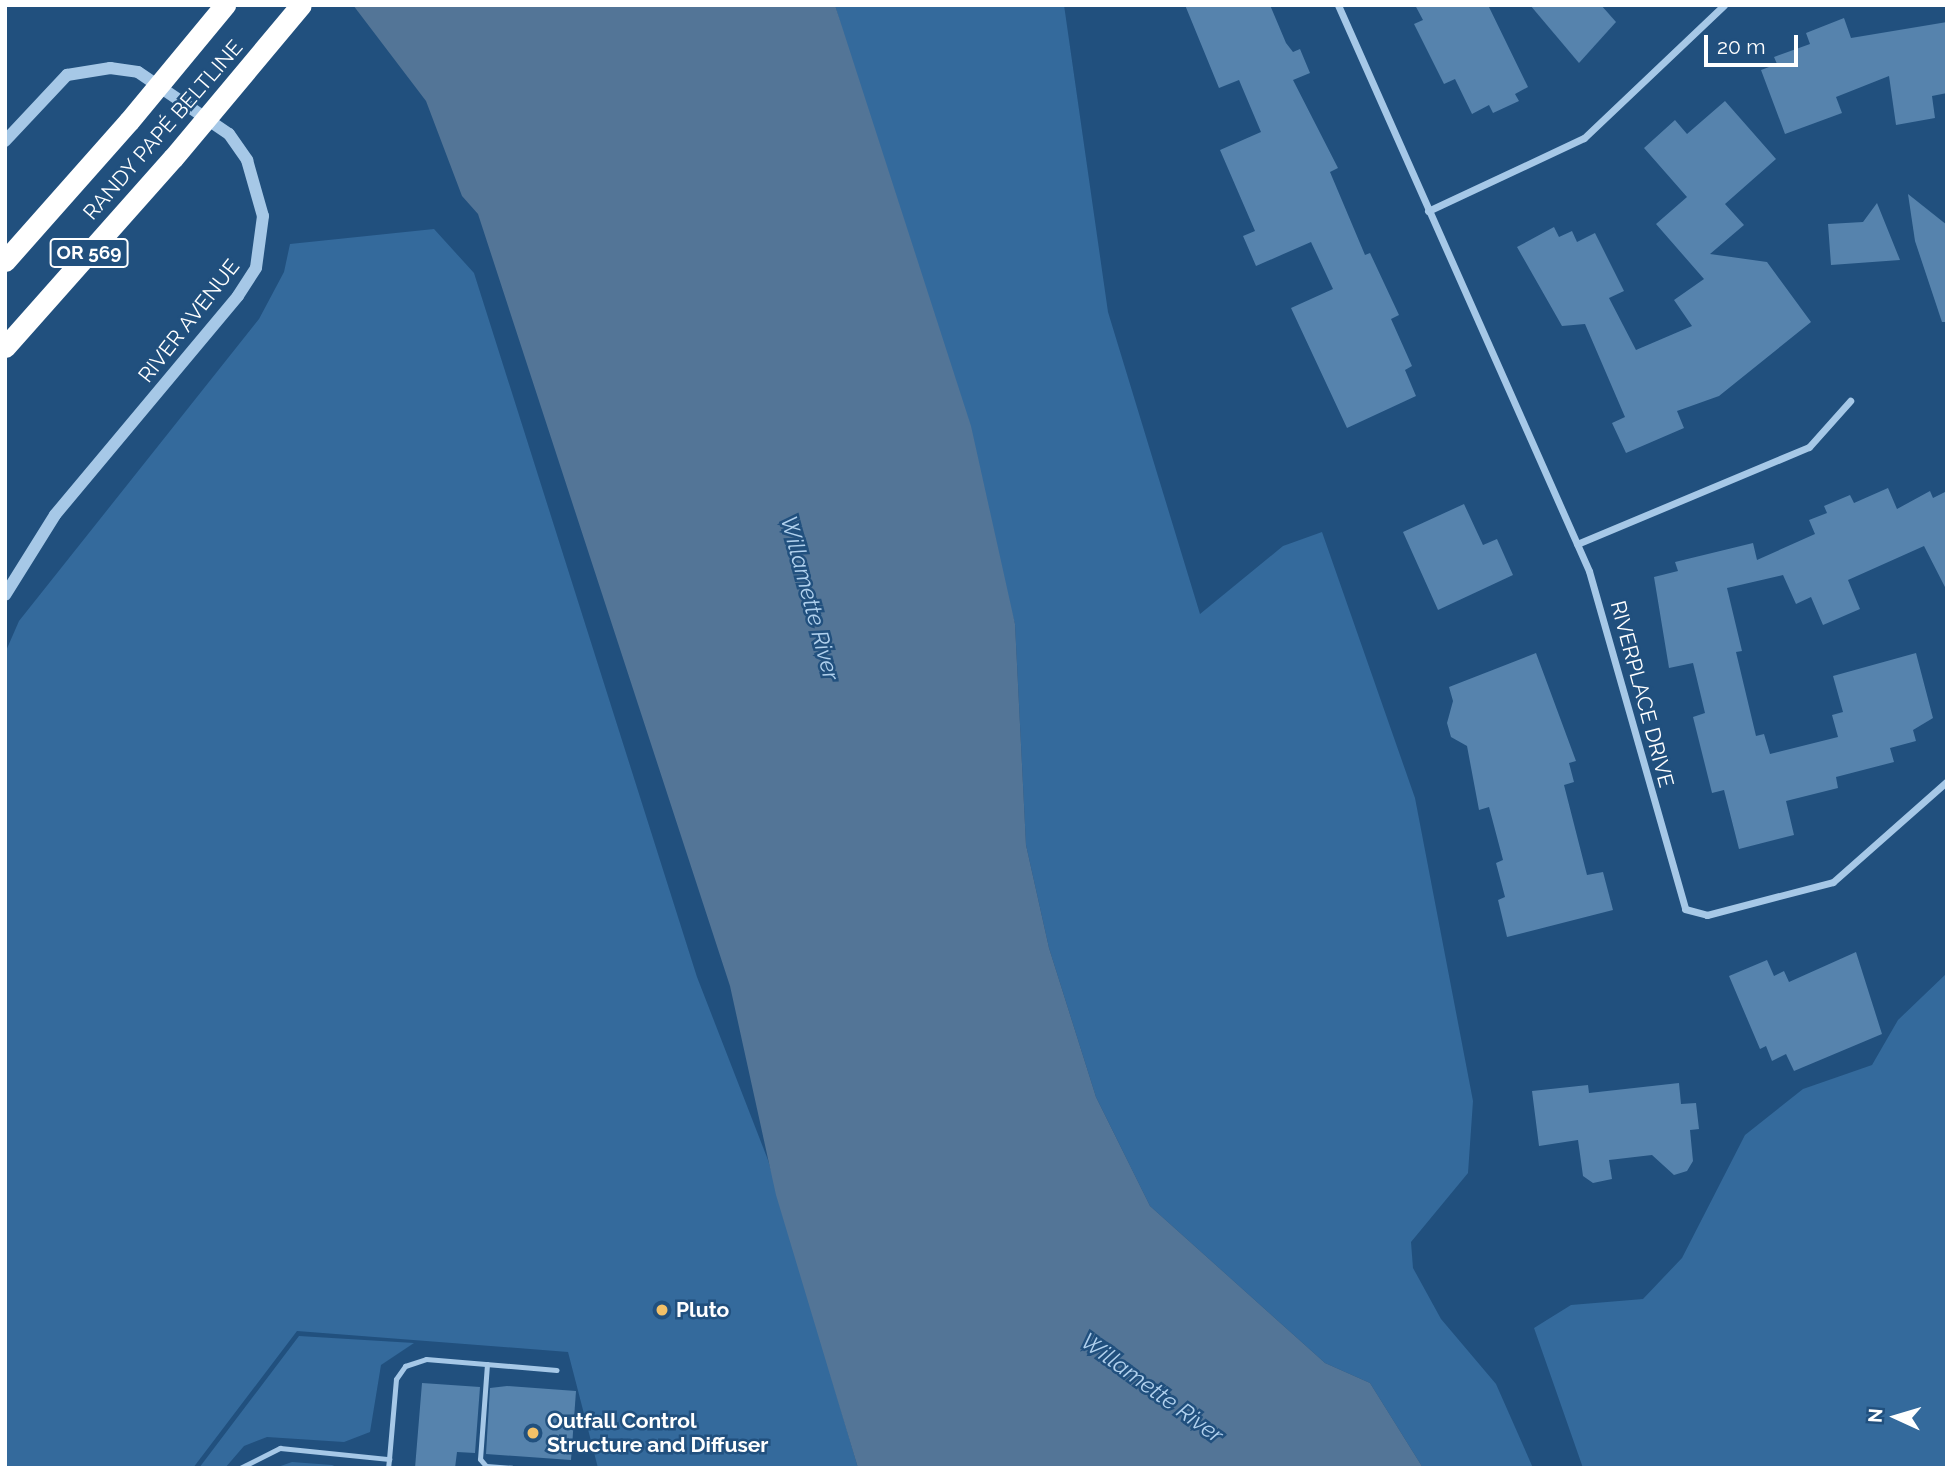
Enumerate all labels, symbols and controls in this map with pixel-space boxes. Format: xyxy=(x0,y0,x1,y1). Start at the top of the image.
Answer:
scale bar xyxy=(1707,21,1801,65)
text: 20 m xyxy=(1717,34,1765,59)
street label: RANDY PAPÉ BELTLINE xyxy=(78,35,248,225)
road number: OR 569 xyxy=(49,238,129,268)
street label: RIVER AVENUE xyxy=(133,254,245,388)
water label: Willamette River xyxy=(775,513,845,683)
street label: RIVERPLACE DRIVE xyxy=(1605,598,1679,790)
place label: Pluto xyxy=(676,1297,729,1323)
marker: Pluto xyxy=(654,1302,670,1318)
water label: Willamette River xyxy=(1075,1327,1229,1449)
north arrow xyxy=(1861,1382,1931,1452)
place label: Outfall Control Structure and Diffuser xyxy=(547,1408,768,1458)
text: N xyxy=(1864,1408,1887,1424)
marker: Outfall Control Structure and Diffuser xyxy=(525,1425,541,1441)

